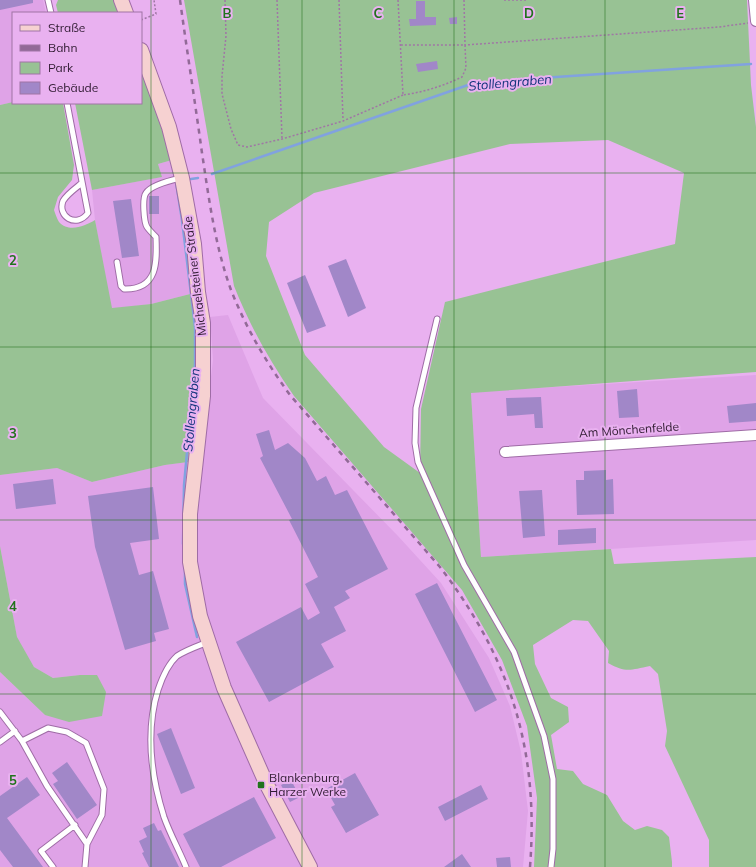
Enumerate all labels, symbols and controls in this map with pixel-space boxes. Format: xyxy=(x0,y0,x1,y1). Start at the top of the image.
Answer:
text: B xyxy=(223,5,232,21)
text: C xyxy=(374,5,383,21)
text: D xyxy=(524,5,534,21)
text: E xyxy=(676,5,684,21)
legend xyxy=(12,12,142,104)
text: Straße xyxy=(48,20,85,35)
text: Bahn xyxy=(48,40,77,55)
text: Park xyxy=(48,60,74,75)
water label: Stollengraben xyxy=(468,70,552,94)
text: Gebäude xyxy=(48,80,98,95)
street label: Michaelsteiner Straße xyxy=(180,215,209,337)
text: 2 xyxy=(9,252,17,268)
water label: Stollengraben xyxy=(179,368,203,452)
street label: Am Mönchenfelde xyxy=(578,419,679,440)
text: 3 xyxy=(9,425,17,441)
text: 4 xyxy=(9,598,17,614)
place label: Blankenburg, Harzer Werke xyxy=(269,770,346,799)
text: 5 xyxy=(9,772,17,788)
marker: Blankenburg, Harzer Werke xyxy=(256,780,266,790)

